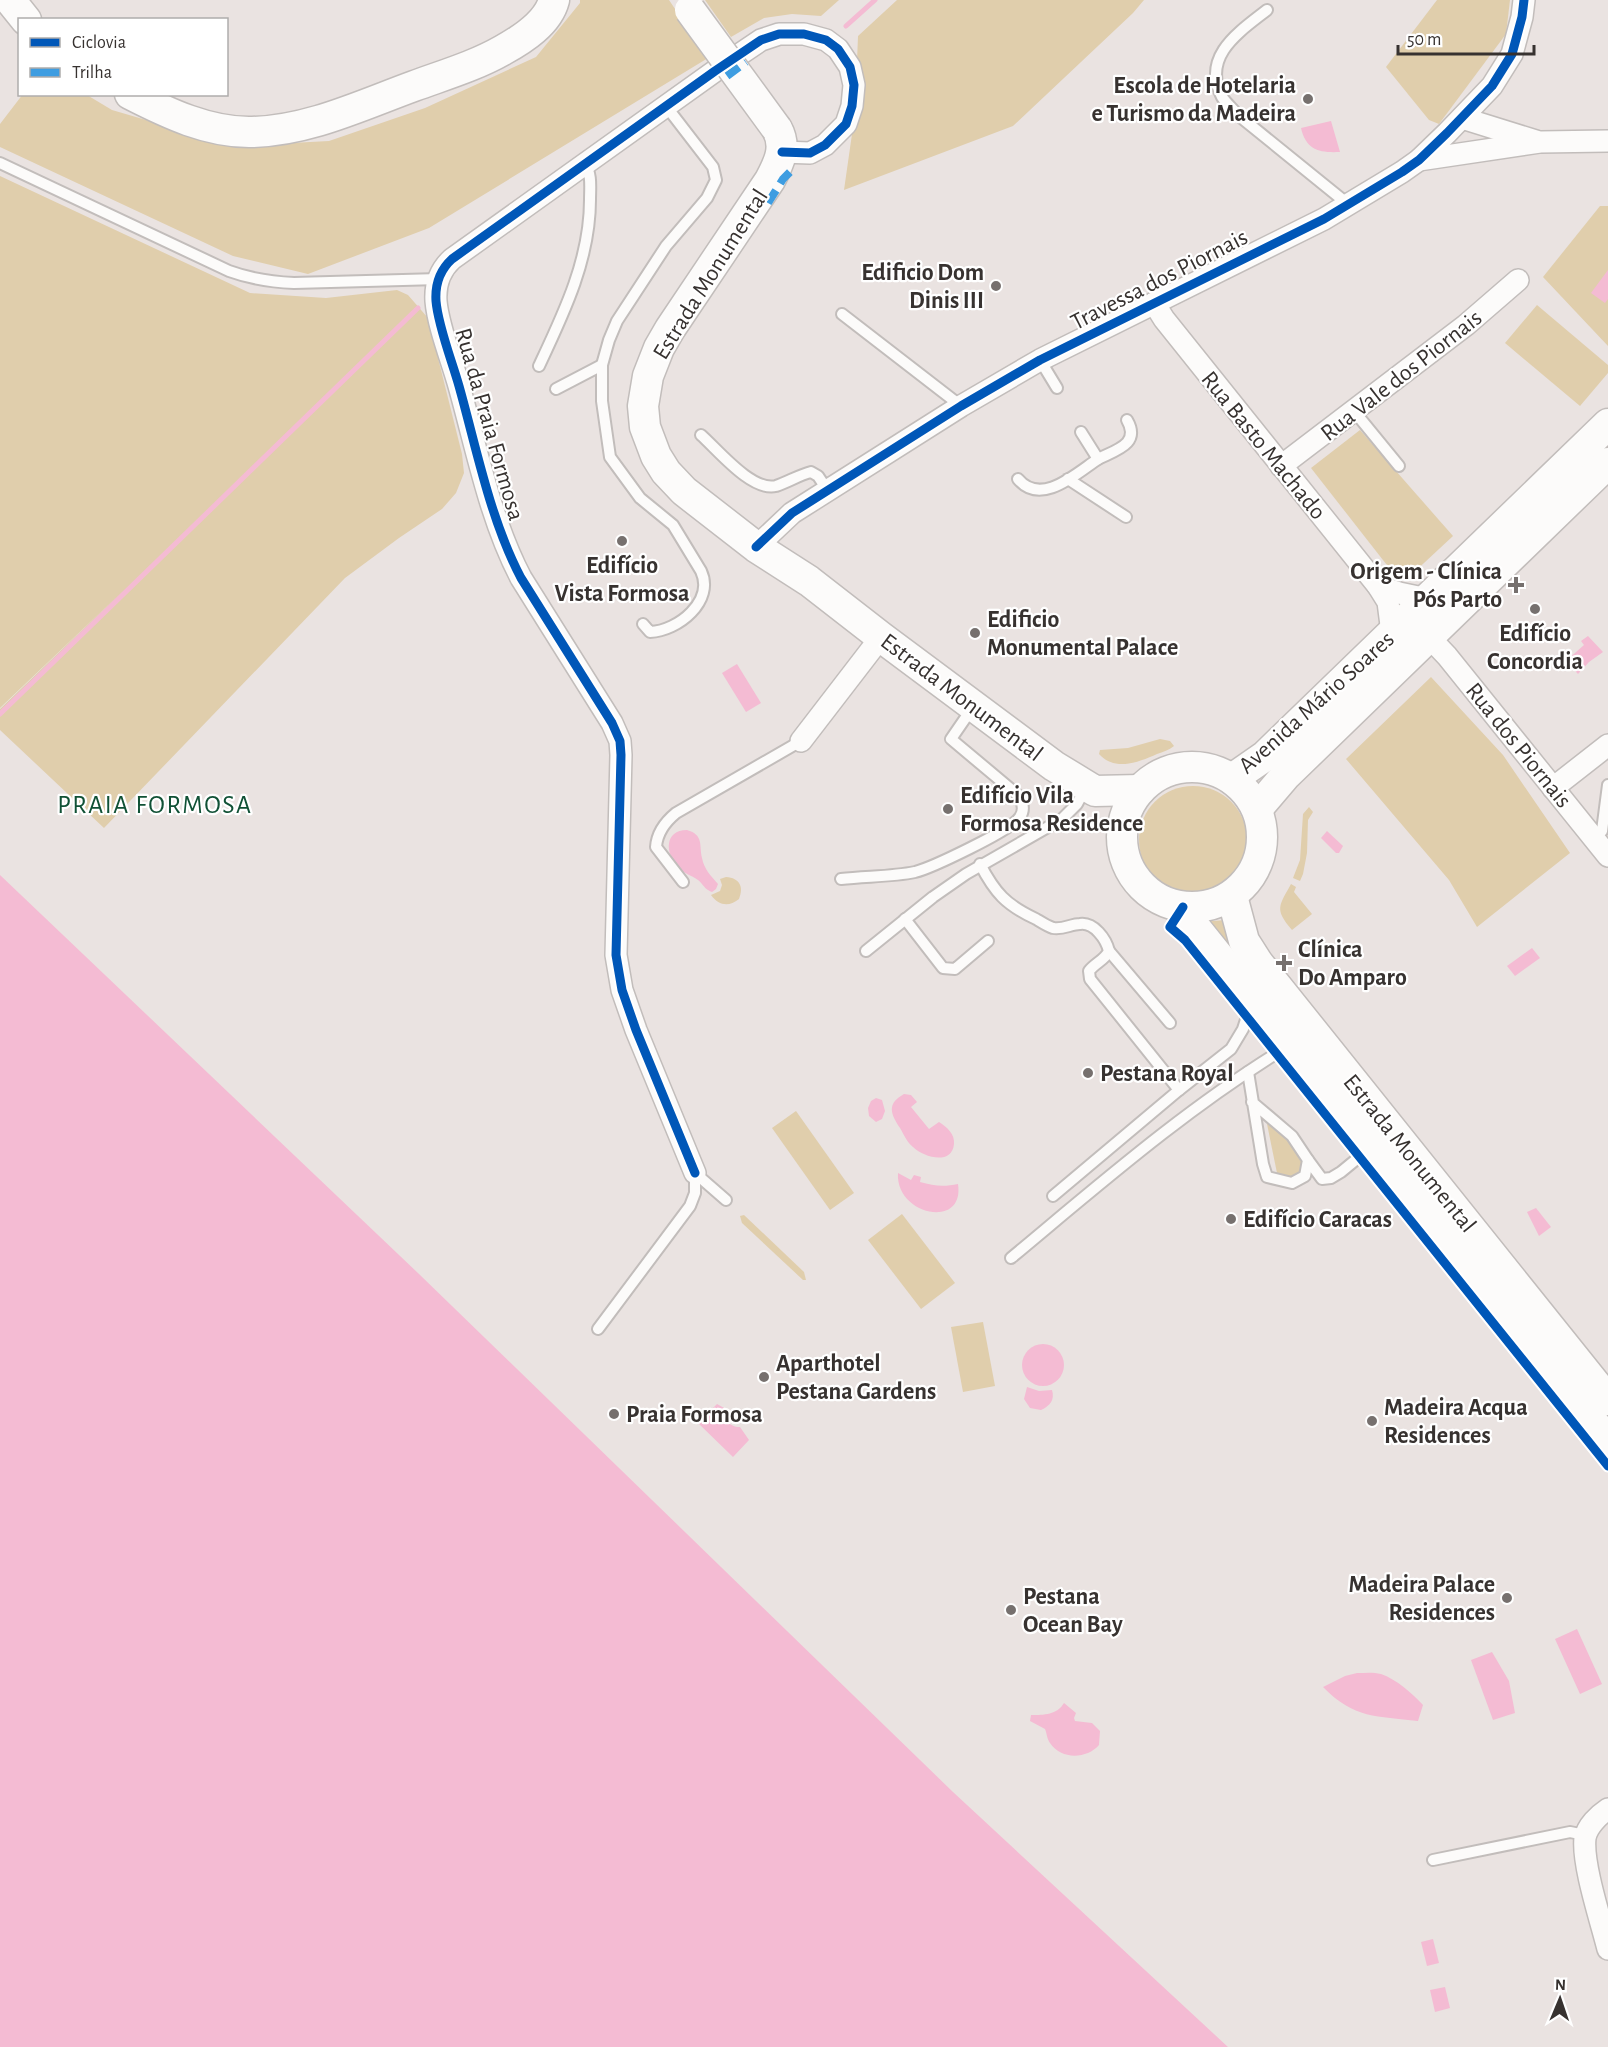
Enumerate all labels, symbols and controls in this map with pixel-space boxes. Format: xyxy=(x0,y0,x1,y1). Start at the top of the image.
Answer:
legend xyxy=(18,18,228,96)
scale bar xyxy=(1398,18,1534,56)
text: 50 m xyxy=(1407,31,1441,49)
text: Ciclovia xyxy=(72,34,126,52)
text: Trilha xyxy=(72,64,112,82)
place label: Escola de Hotelaria e Turismo da Madeira xyxy=(1091,74,1296,126)
marker: Escola de Hotelaria e Turismo da Madeira xyxy=(1301,92,1315,106)
street label: Estrada Monumental xyxy=(649,185,773,364)
street label: Travessa dos Piornais xyxy=(1067,225,1252,335)
place label: Edificio Dom Dinis III xyxy=(861,261,984,313)
marker: Edificio Dom Dinis III xyxy=(989,279,1003,293)
street label: Rua Vale dos Piornais xyxy=(1317,306,1487,446)
street label: Rua da Praia Formosa xyxy=(450,325,528,523)
street label: Rua Basto Machado xyxy=(1196,367,1330,524)
marker: Edifício Vista Formosa xyxy=(615,534,629,548)
place label: Edifício Vista Formosa xyxy=(554,554,690,606)
place label: Origem - Clínica Pós Parto xyxy=(1350,560,1502,612)
marker: Origem - Clínica Pós Parto xyxy=(1507,576,1525,594)
marker: Edifício Concordia xyxy=(1528,602,1542,616)
place label: Edificio Monumental Palace xyxy=(987,608,1178,660)
place label: Edifício Concordia xyxy=(1487,622,1583,674)
marker: Edificio Monumental Palace xyxy=(968,626,982,640)
street label: Avenida Mário Soares xyxy=(1234,627,1399,779)
street label: Estrada Monumental xyxy=(876,629,1047,766)
street label: Rua dos Piornais xyxy=(1461,679,1576,813)
place label: Edifício Vila Formosa Residence xyxy=(960,784,1143,836)
district label: PRAIA FORMOSA xyxy=(57,792,253,818)
marker: Edifício Vila Formosa Residence xyxy=(941,802,955,816)
place label: Clínica Do Amparo xyxy=(1298,938,1407,990)
marker: Clínica Do Amparo xyxy=(1275,954,1293,972)
place label: Pestana Royal xyxy=(1100,1062,1234,1086)
marker: Pestana Royal xyxy=(1081,1066,1095,1080)
street label: Estrada Monumental xyxy=(1338,1070,1480,1237)
place label: Edifício Caracas xyxy=(1243,1208,1392,1232)
marker: Edifício Caracas xyxy=(1224,1212,1238,1226)
place label: Aparthotel Pestana Gardens xyxy=(776,1352,936,1404)
marker: Aparthotel Pestana Gardens xyxy=(757,1370,771,1384)
place label: Madeira Acqua Residences xyxy=(1384,1396,1528,1448)
place label: Praia Formosa xyxy=(626,1403,763,1427)
marker: Praia Formosa xyxy=(607,1407,621,1421)
marker: Madeira Acqua Residences xyxy=(1365,1414,1379,1428)
place label: Madeira Palace Residences xyxy=(1348,1573,1495,1625)
place label: Pestana Ocean Bay xyxy=(1023,1585,1123,1637)
marker: Madeira Palace Residences xyxy=(1500,1591,1514,1605)
marker: Pestana Ocean Bay xyxy=(1004,1603,1018,1617)
north arrow xyxy=(1530,1969,1590,2029)
text: N xyxy=(1555,1977,1566,1993)

